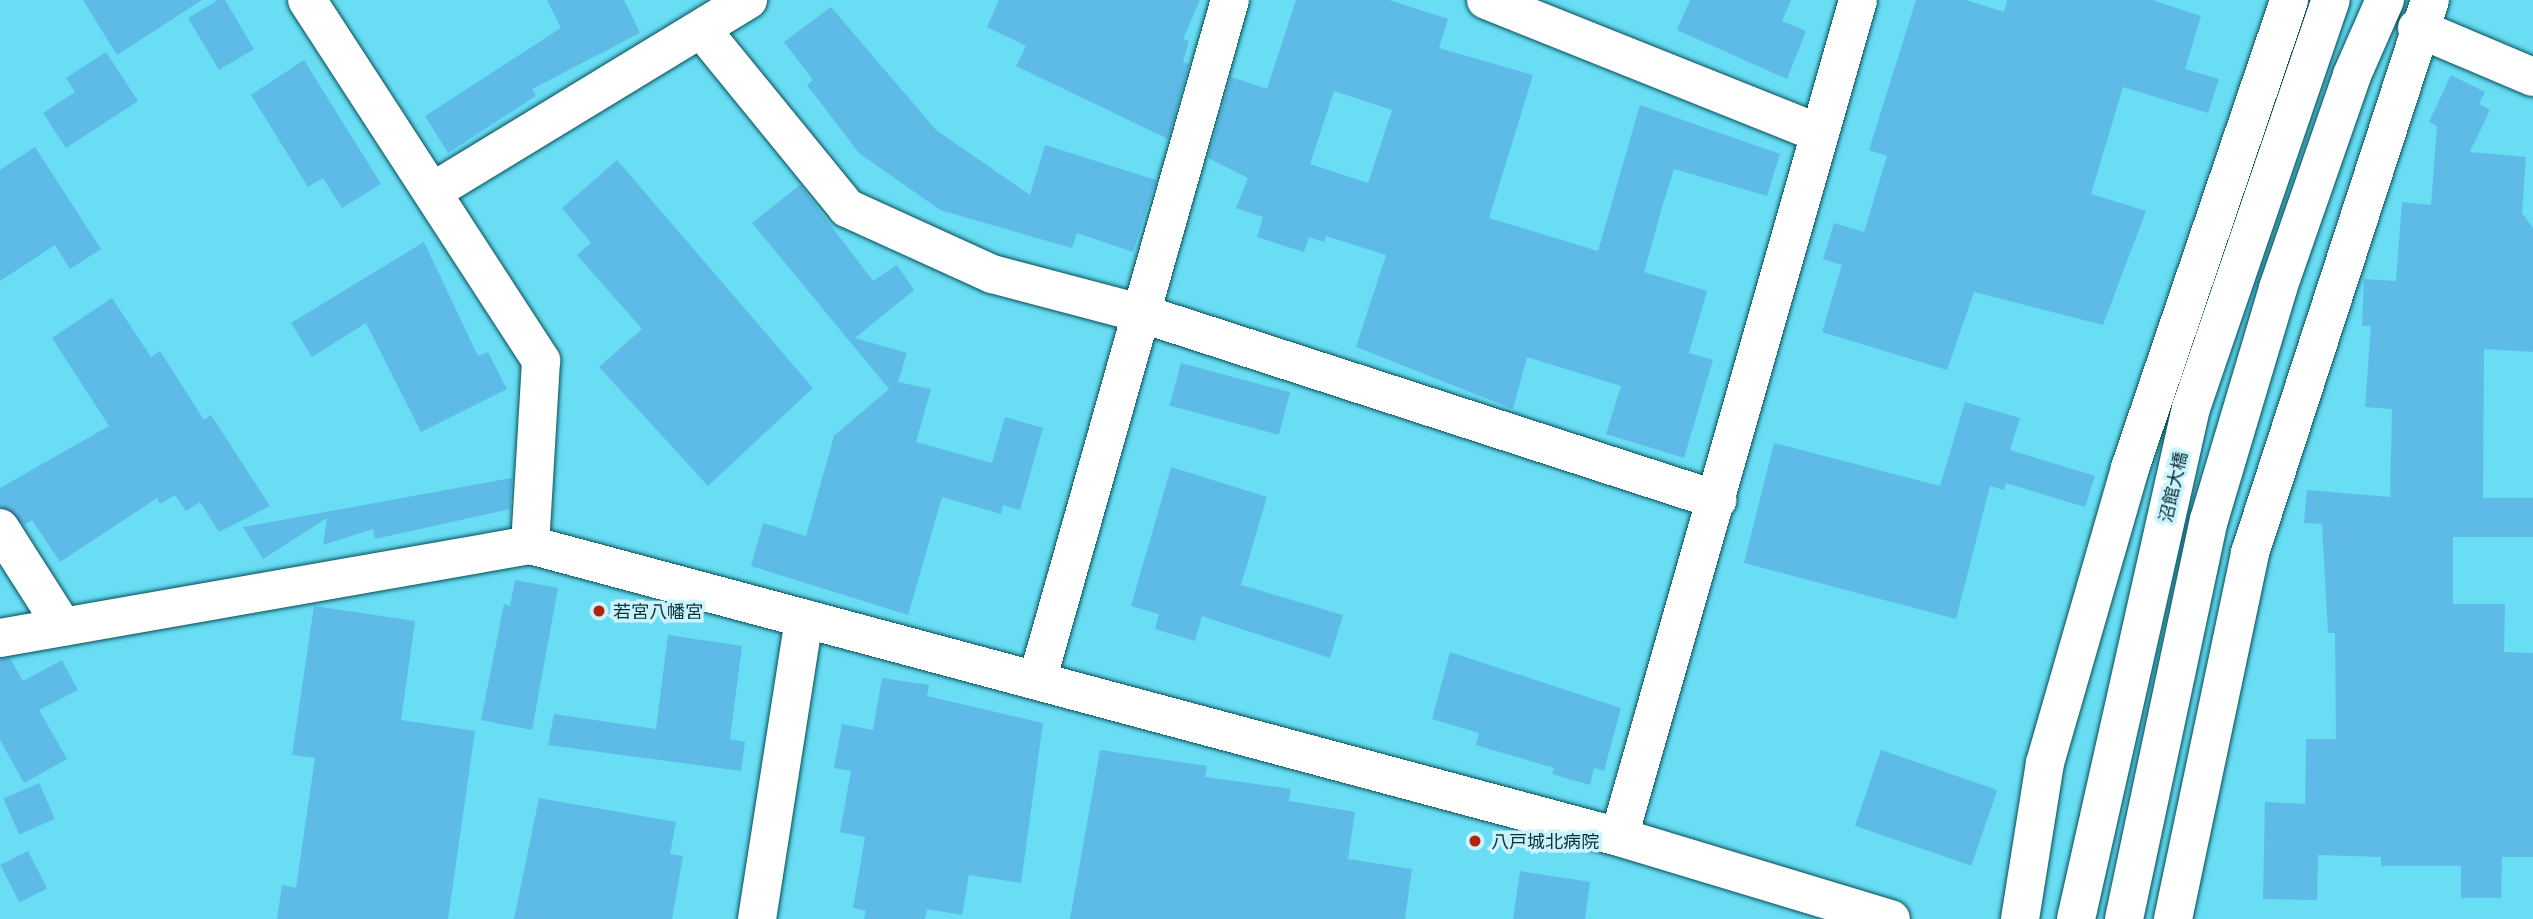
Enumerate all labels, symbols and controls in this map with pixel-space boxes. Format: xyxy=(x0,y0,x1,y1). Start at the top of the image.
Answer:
street label: 沼館大橋 xyxy=(2154,449,2192,525)
place label: 若宮八幡宮 xyxy=(613,600,703,622)
marker: 若宮八幡宮 xyxy=(591,603,607,619)
place label: 八戸城北病院 xyxy=(1491,830,1599,852)
marker: 八戸城北病院 xyxy=(1465,831,1485,851)

